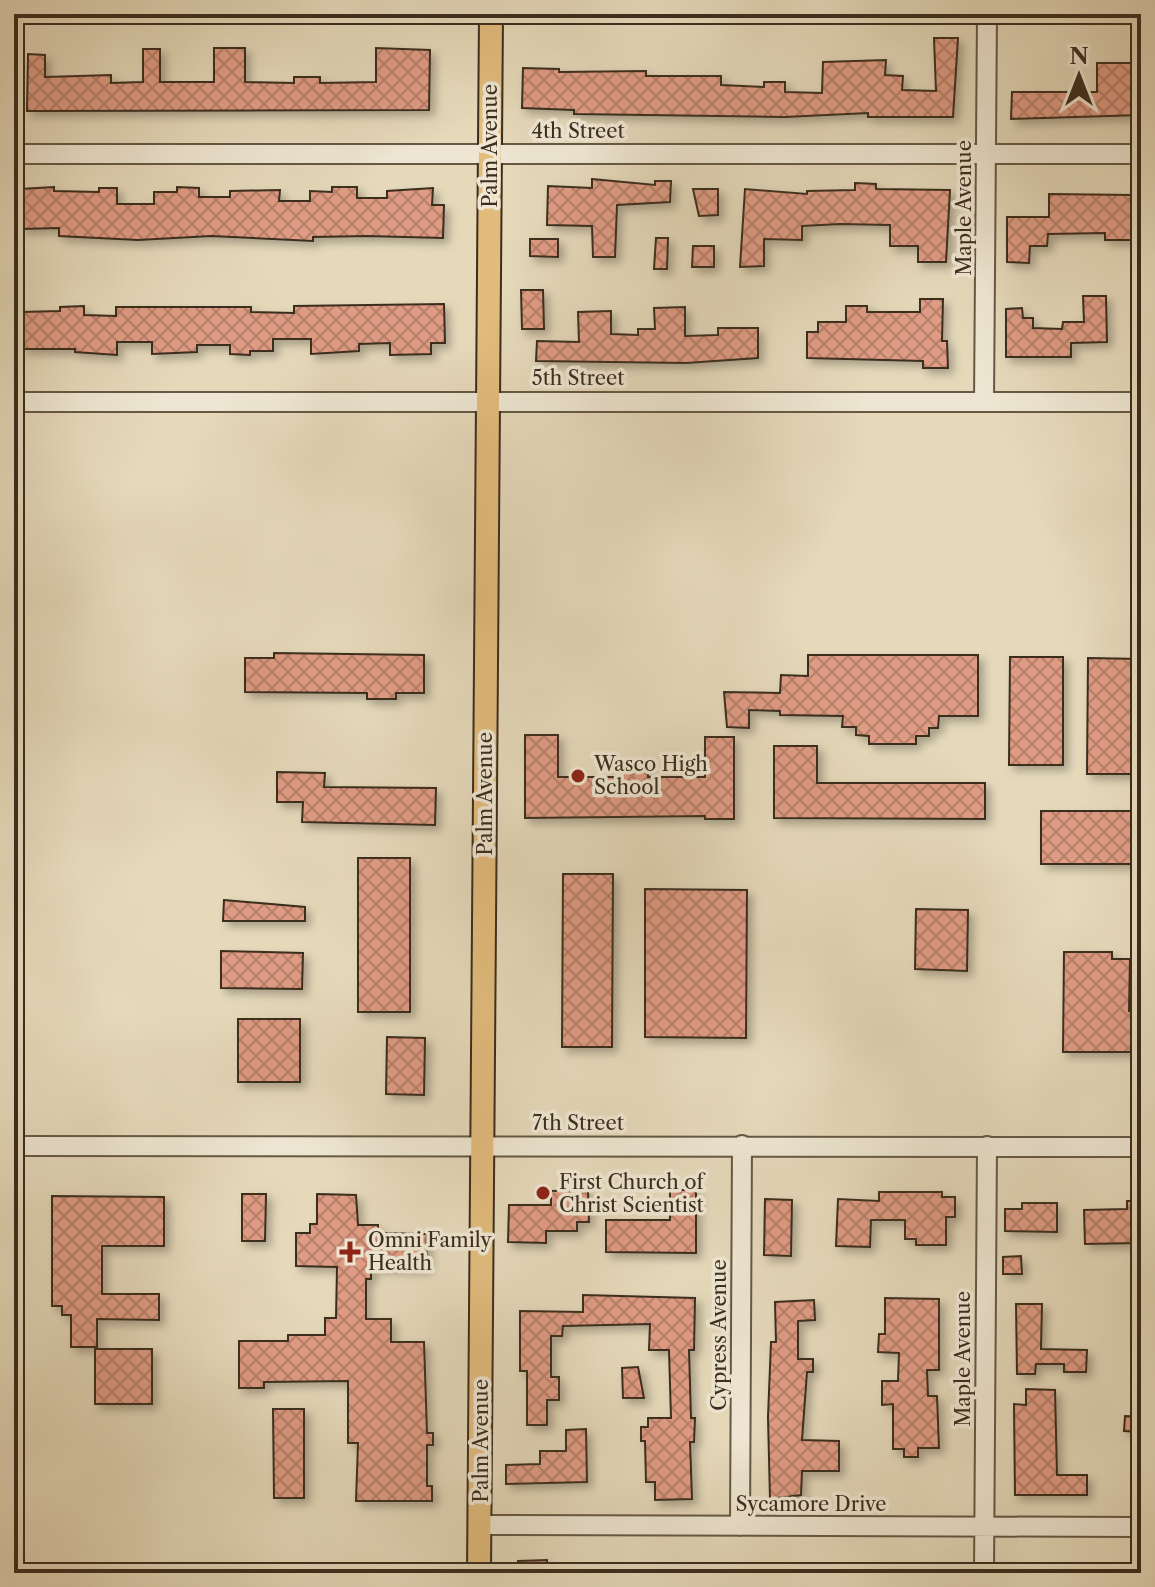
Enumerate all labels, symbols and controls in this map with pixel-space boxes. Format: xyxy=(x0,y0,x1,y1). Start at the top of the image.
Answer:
north arrow xyxy=(1039,36,1119,116)
text: N xyxy=(1069,43,1089,70)
street label: Palm Avenue xyxy=(478,84,502,208)
street label: 4th Street xyxy=(531,119,625,143)
street label: Maple Avenue xyxy=(952,140,976,276)
street label: 5th Street xyxy=(532,366,624,390)
street label: Palm Avenue xyxy=(473,732,497,856)
place label: Wasco High School xyxy=(593,752,708,799)
marker: Wasco High School xyxy=(569,767,587,785)
street label: 7th Street xyxy=(532,1111,624,1135)
place label: First Church of Christ Scientist xyxy=(559,1170,706,1217)
marker: First Church of Christ Scientist xyxy=(534,1184,552,1202)
place label: Omni Family Health xyxy=(368,1228,492,1275)
marker: Omni Family Health xyxy=(339,1241,361,1263)
street label: Cypress Avenue xyxy=(707,1259,731,1411)
street label: Maple Avenue xyxy=(951,1291,975,1427)
street label: Palm Avenue xyxy=(469,1379,493,1503)
street label: Sycamore Drive xyxy=(736,1492,887,1516)

